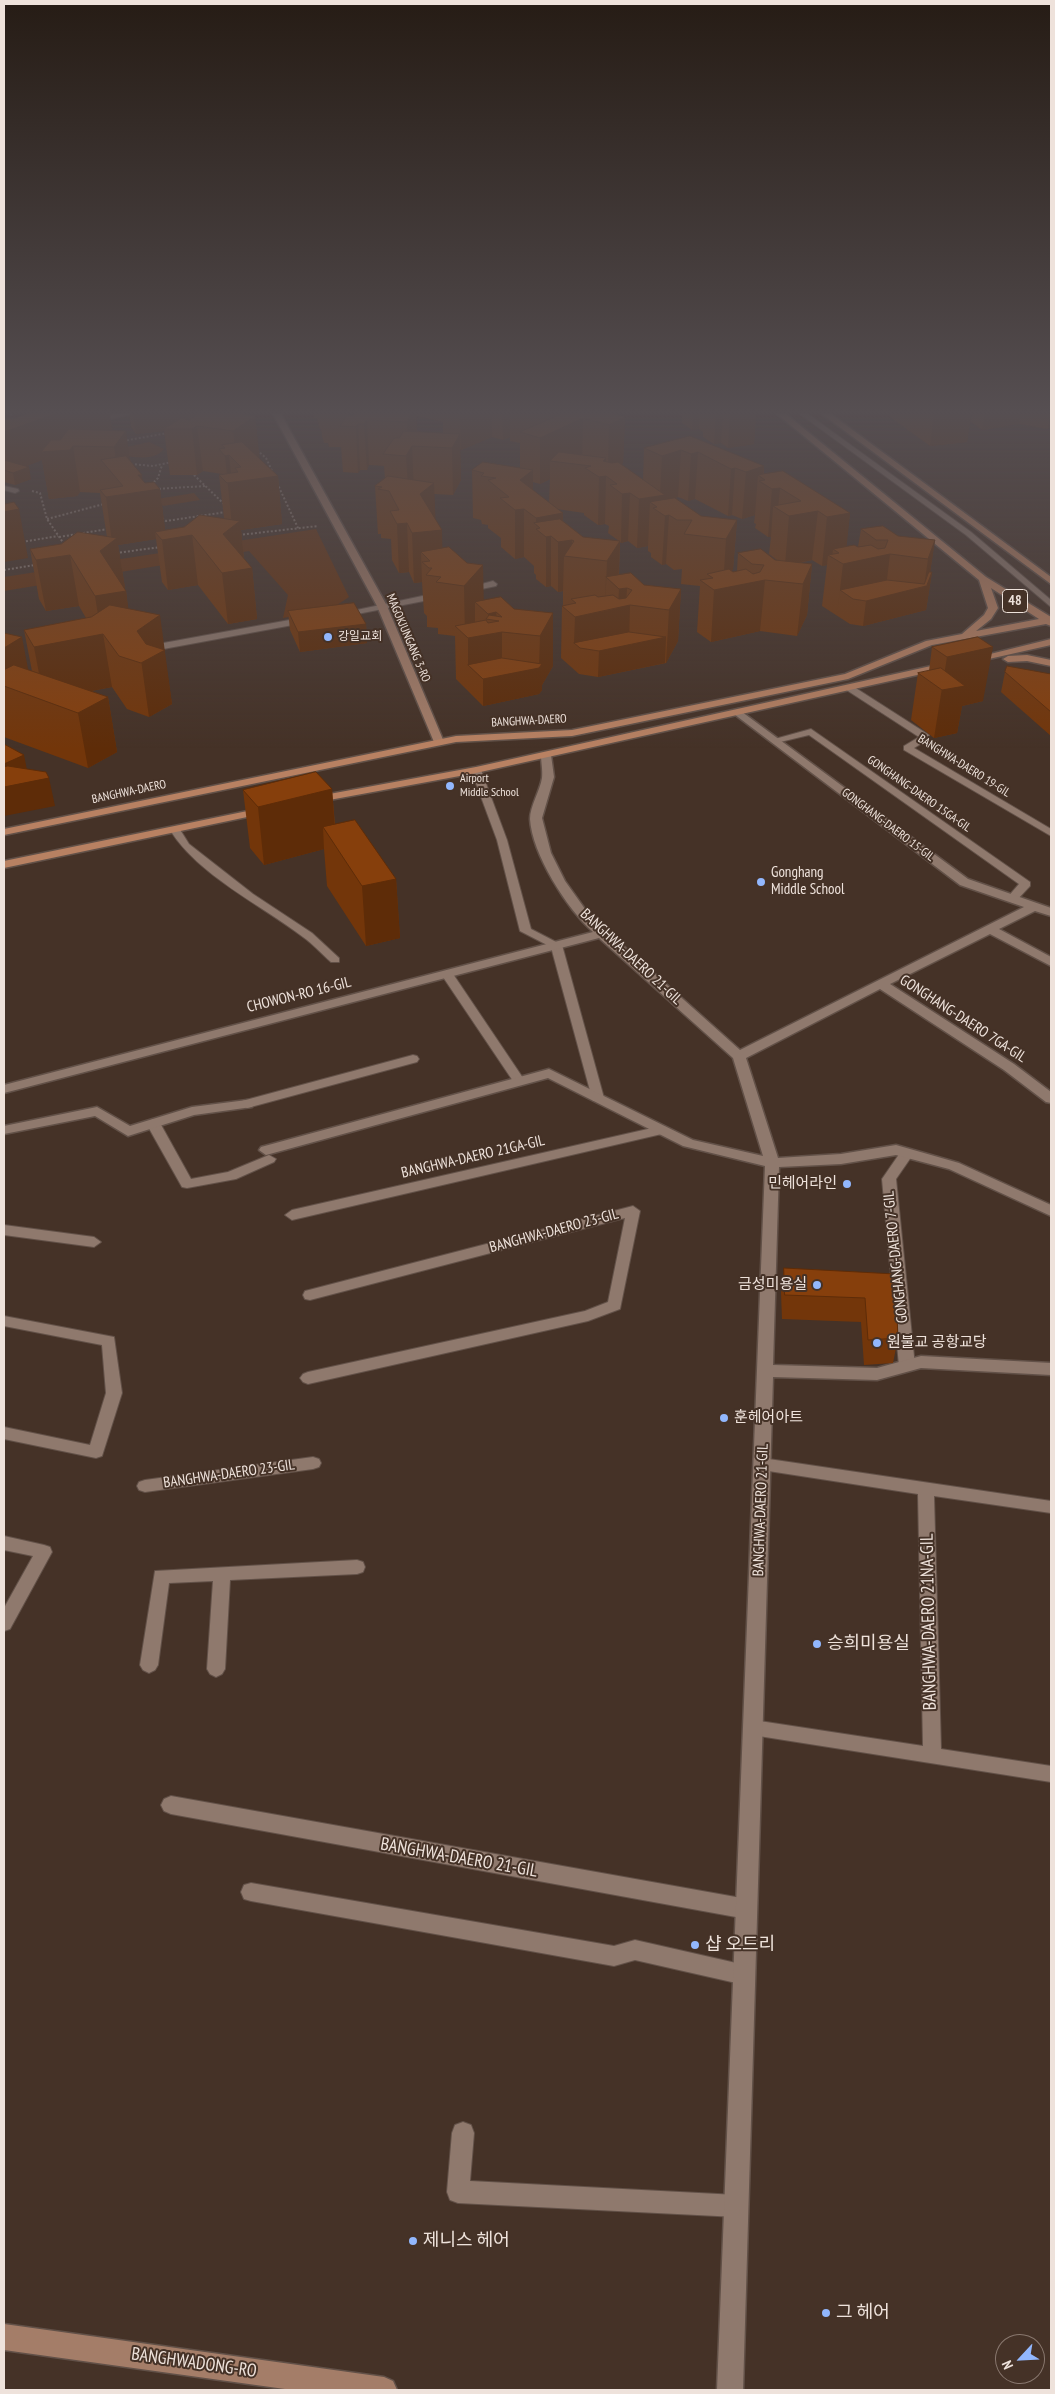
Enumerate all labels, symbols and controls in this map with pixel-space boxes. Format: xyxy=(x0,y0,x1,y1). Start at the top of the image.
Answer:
road number: 48 xyxy=(1002,590,1028,612)
street label: MAGOKJUNGANG 3-RO xyxy=(383,592,433,684)
place label: 강일교회 xyxy=(338,630,382,644)
marker: 강일교회 xyxy=(322,631,334,643)
street label: BANGHWA-DAERO xyxy=(491,712,567,730)
street label: BANGHWA-DAERO 19-GIL xyxy=(915,732,1013,800)
street label: GONGHANG-DAERO 15GA-GIL xyxy=(864,753,974,835)
place label: Airport Middle School xyxy=(460,772,519,800)
street label: BANGHWA-DAERO xyxy=(91,777,167,807)
marker: Airport Middle School xyxy=(444,780,456,792)
street label: GONGHANG-DAERO 15-GIL xyxy=(839,785,937,865)
place label: Gonghang Middle School xyxy=(771,864,844,899)
marker: Gonghang Middle School xyxy=(755,876,767,888)
street label: BANGHWA-DAERO 21-GIL xyxy=(576,905,686,1009)
street label: GONGHANG-DAERO 7GA-GIL xyxy=(896,971,1030,1067)
street label: CHOWON-RO 16-GIL xyxy=(245,973,353,1017)
street label: BANGHWA-DAERO 21GA-GIL xyxy=(400,1132,546,1182)
place label: 민헤어라인 xyxy=(768,1175,837,1193)
marker: 민헤어라인 xyxy=(841,1178,853,1190)
street label: GONGHANG-DAERO 7-GIL xyxy=(880,1190,912,1324)
street label: BANGHWA-DAERO 23-GIL xyxy=(488,1205,620,1257)
place label: 금성미용실 xyxy=(738,1276,807,1294)
marker: 금성미용실 xyxy=(811,1279,823,1291)
place label: 원불교 공항교당 xyxy=(887,1334,987,1352)
marker: 원불교 공항교당 xyxy=(871,1337,883,1349)
place label: 훈헤어아트 xyxy=(734,1409,803,1427)
marker: 훈헤어아트 xyxy=(718,1412,730,1424)
street label: BANGHWA-DAERO 21-GIL xyxy=(750,1443,772,1577)
street label: BANGHWA-DAERO 23-GIL xyxy=(162,1456,296,1492)
street label: BANGHWA-DAERO 21NA-GIL xyxy=(917,1533,941,1711)
place label: 승희미용실 xyxy=(827,1633,910,1655)
marker: 승희미용실 xyxy=(811,1638,823,1650)
street label: BANGHWA-DAERO 21-GIL xyxy=(379,1834,539,1882)
place label: 샵 오드리 xyxy=(705,1934,775,1956)
marker: 샵 오드리 xyxy=(689,1939,701,1951)
place label: 제니스 헤어 xyxy=(423,2230,510,2252)
marker: 제니스 헤어 xyxy=(407,2235,419,2247)
place label: 그 헤어 xyxy=(836,2302,889,2324)
marker: 그 헤어 xyxy=(820,2307,832,2319)
north arrow xyxy=(995,2334,1045,2384)
street label: BANGHWADONG-RO xyxy=(130,2344,258,2382)
text: N xyxy=(998,2358,1017,2372)

